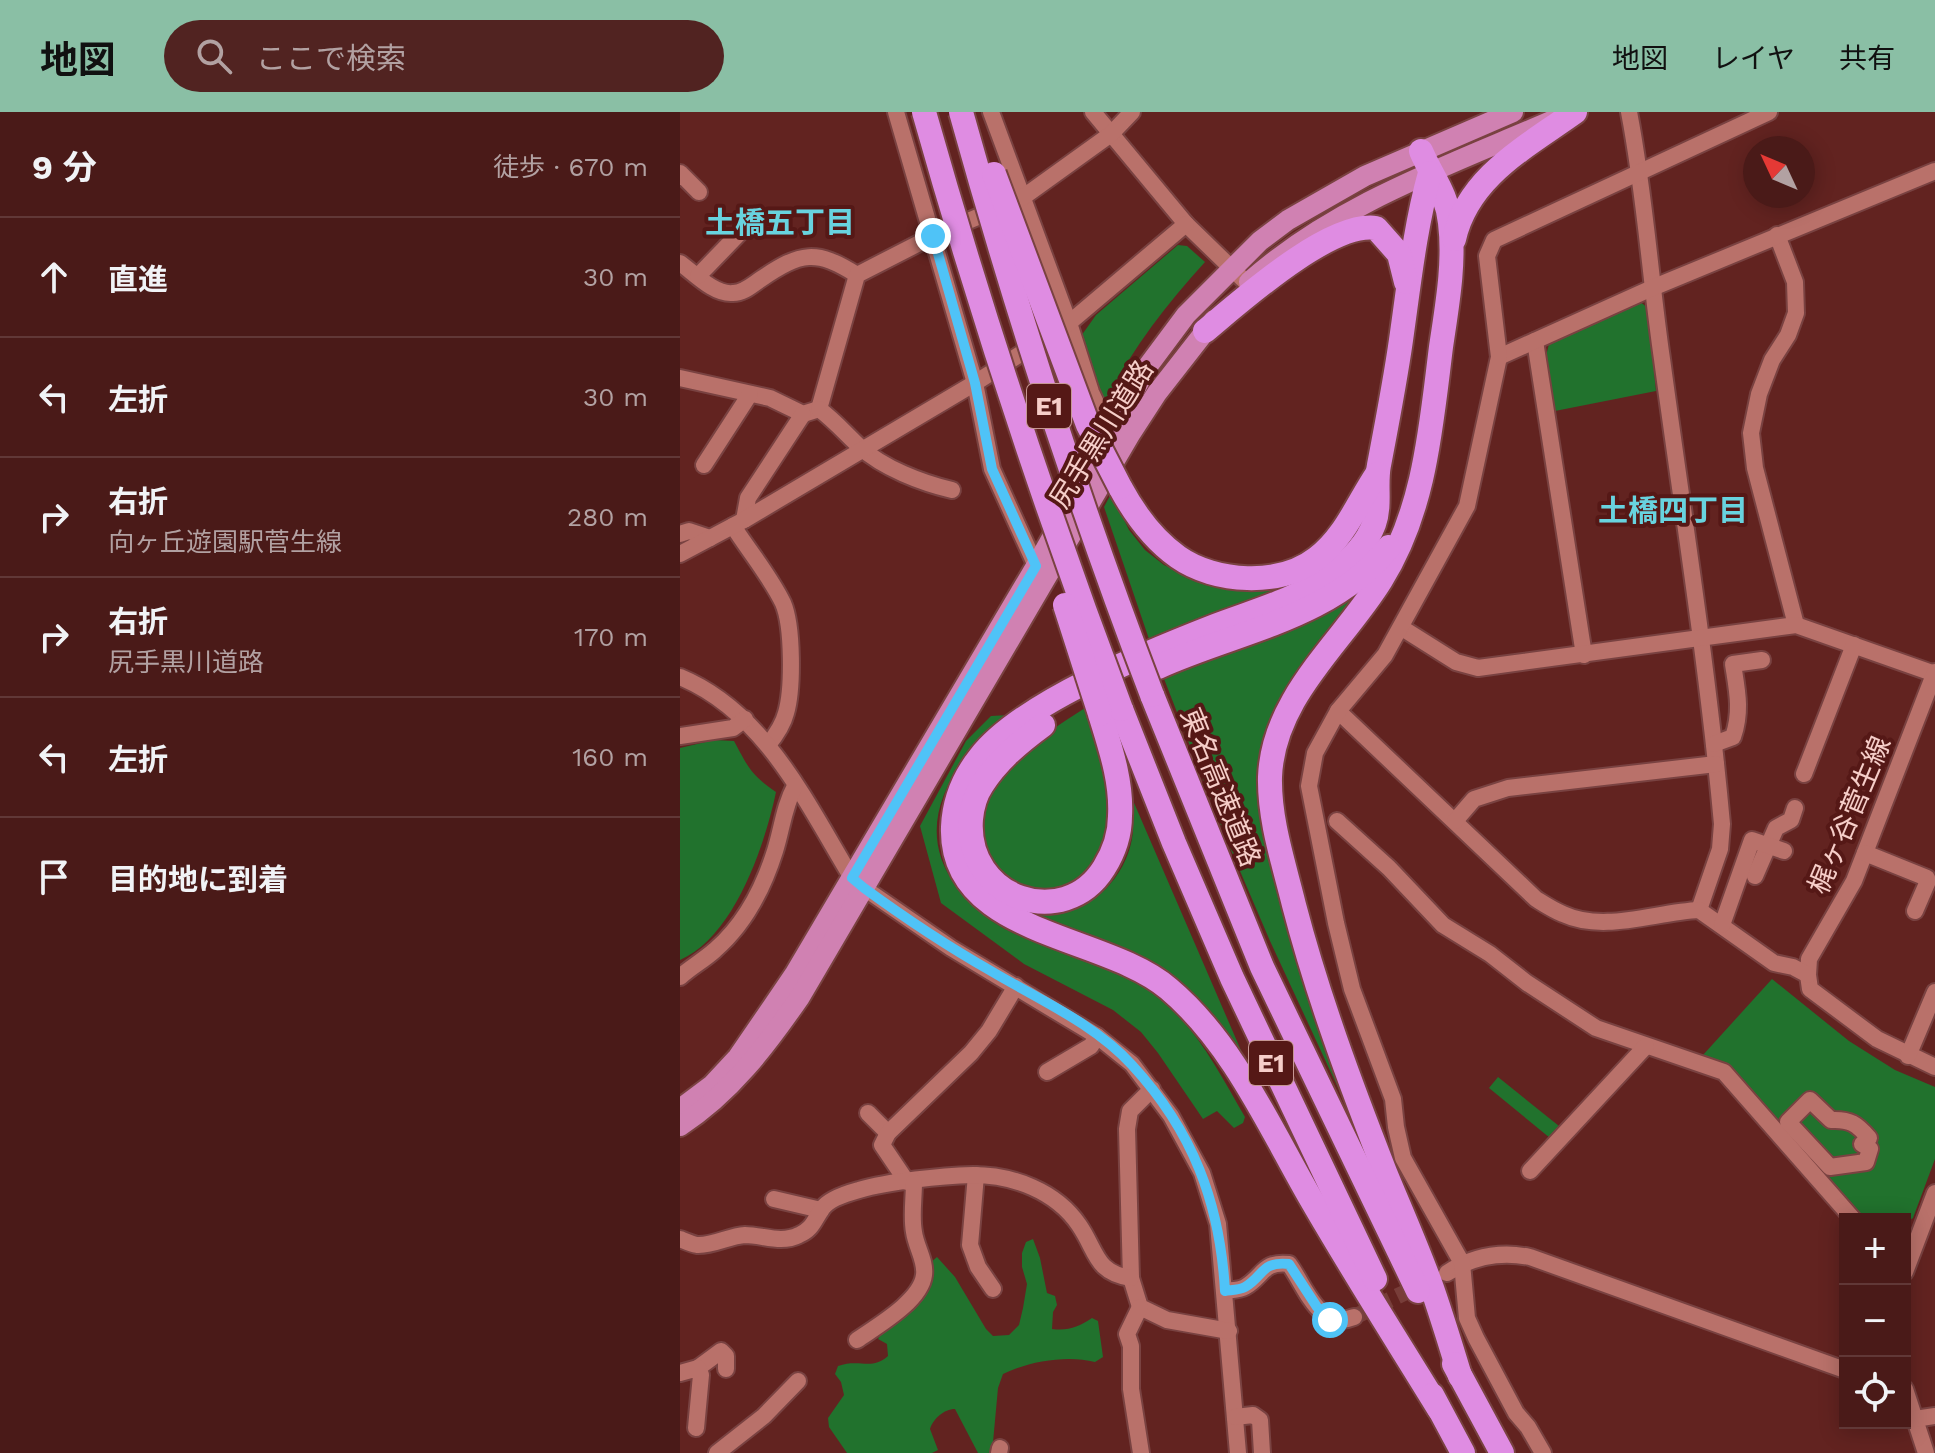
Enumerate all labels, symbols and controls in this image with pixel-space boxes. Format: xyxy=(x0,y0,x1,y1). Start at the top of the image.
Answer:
search box xyxy=(164,20,724,92)
icon: search xyxy=(192,34,236,78)
text: 地図 xyxy=(40,38,116,82)
text: ここで検索 xyxy=(256,41,406,76)
text: 地図 xyxy=(1612,42,1668,75)
text: レイヤ xyxy=(1712,42,1795,75)
text: 共有 xyxy=(1839,42,1895,75)
north arrow xyxy=(1743,136,1815,208)
text: 9 分 xyxy=(32,147,97,187)
text: 徒歩 · 670 m xyxy=(493,152,648,182)
district label: 土橋五丁目 xyxy=(705,205,855,240)
route end xyxy=(915,218,951,254)
icon: ahead xyxy=(32,255,76,299)
text: 直進 xyxy=(108,262,168,297)
text: 30 m xyxy=(583,262,648,292)
street label: 尻手黒川道路 xyxy=(1043,354,1160,514)
icon: left xyxy=(32,375,76,419)
text: 左折 xyxy=(108,382,168,417)
text: 30 m xyxy=(583,382,648,412)
road number: E1 xyxy=(1027,384,1071,428)
text: 右折 xyxy=(108,484,168,519)
district label: 土橋四丁目 xyxy=(1598,493,1748,528)
icon: right xyxy=(32,495,76,539)
text: 280 m xyxy=(567,502,648,532)
text: 向ヶ丘遊園駅菅生線 xyxy=(108,527,342,557)
text: 右折 xyxy=(108,604,168,639)
icon: right xyxy=(32,615,76,659)
text: 170 m xyxy=(574,622,648,652)
text: 尻手黒川道路 xyxy=(108,647,264,677)
street label: 東名高速道路 xyxy=(1174,703,1267,871)
street label: 梶ヶ谷菅生線 xyxy=(1801,731,1897,899)
icon: left xyxy=(32,735,76,779)
text: 左折 xyxy=(108,742,168,777)
text: 160 m xyxy=(572,742,648,772)
icon: arrive xyxy=(32,855,76,899)
text: 目的地に到着 xyxy=(108,862,288,897)
road number: E1 xyxy=(1249,1041,1293,1085)
map controls xyxy=(1839,1213,1911,1429)
button: + xyxy=(1839,1213,1911,1285)
button: − xyxy=(1839,1285,1911,1357)
route start xyxy=(1312,1302,1348,1338)
button: locate xyxy=(1839,1357,1911,1429)

